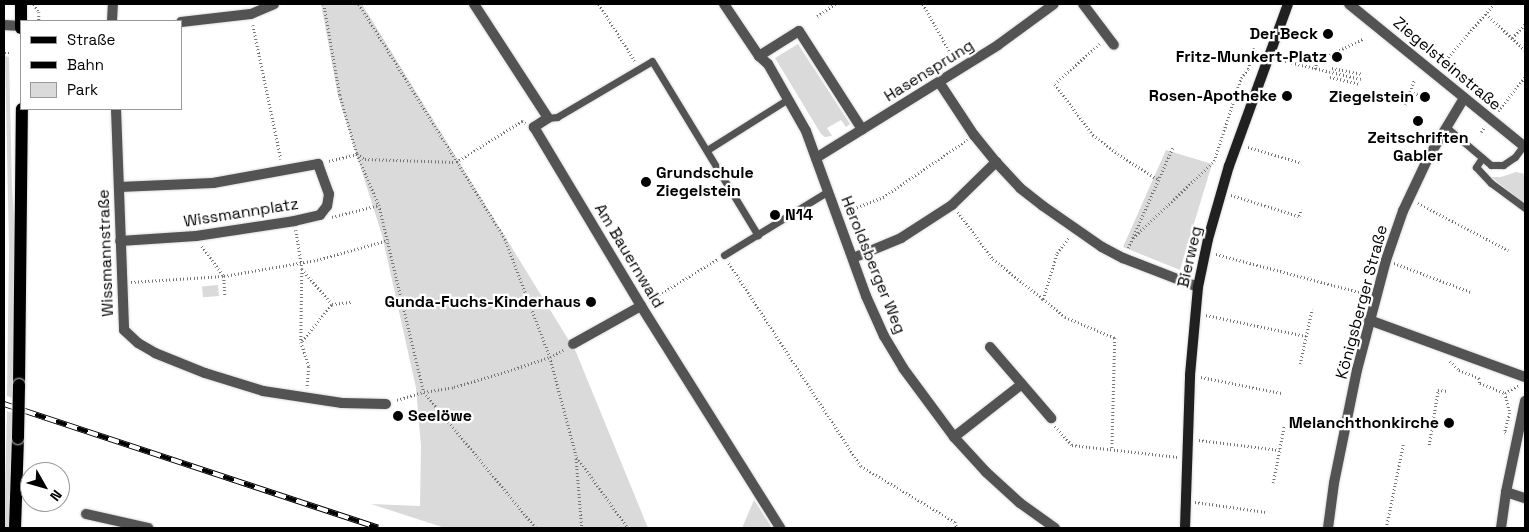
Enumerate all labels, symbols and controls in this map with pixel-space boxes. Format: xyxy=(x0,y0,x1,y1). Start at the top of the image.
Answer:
street label: Ziegelsteinstraße xyxy=(1389,13,1505,115)
legend xyxy=(20,20,182,110)
place label: Der Beck xyxy=(1249,24,1318,44)
marker: Der Beck xyxy=(1322,28,1334,40)
text: Straße xyxy=(67,30,115,49)
street label: Hasensprung xyxy=(881,36,977,106)
place label: Fritz-Munkert-Platz xyxy=(1176,47,1327,67)
marker: Fritz-Munkert-Platz xyxy=(1331,51,1343,63)
text: Bahn xyxy=(67,55,104,74)
text: Park xyxy=(67,80,98,99)
place label: Rosen-Apotheke xyxy=(1149,86,1277,106)
place label: Ziegelstein xyxy=(1329,87,1414,107)
marker: Rosen-Apotheke xyxy=(1281,90,1293,102)
marker: Ziegelstein xyxy=(1418,90,1432,104)
marker: Zeitschriften Gabler xyxy=(1412,115,1424,127)
place label: Zeitschriften Gabler xyxy=(1368,128,1468,166)
place label: Grundschule Ziegelstein xyxy=(656,163,754,201)
marker: Grundschule Ziegelstein xyxy=(640,176,652,188)
street label: Wissmannstraße xyxy=(94,189,118,317)
street label: Heroldsberger Weg xyxy=(837,193,909,337)
street label: Wissmannplatz xyxy=(182,194,300,232)
street label: Am Bauernwald xyxy=(590,200,668,312)
place label: N14 xyxy=(785,205,813,225)
marker: N14 xyxy=(769,209,781,221)
street label: Königsberger Straße xyxy=(1332,223,1392,381)
street label: Bierweg xyxy=(1174,224,1206,290)
place label: Gunda-Fuchs-Kinderhaus xyxy=(385,292,581,312)
marker: Gunda-Fuchs-Kinderhaus xyxy=(585,296,597,308)
place label: Seelöwe xyxy=(408,406,472,426)
marker: Seelöwe xyxy=(392,410,404,422)
place label: Melanchthonkirche xyxy=(1289,413,1439,433)
marker: Melanchthonkirche xyxy=(1443,417,1455,429)
north arrow xyxy=(20,462,70,512)
text: N xyxy=(46,486,66,505)

